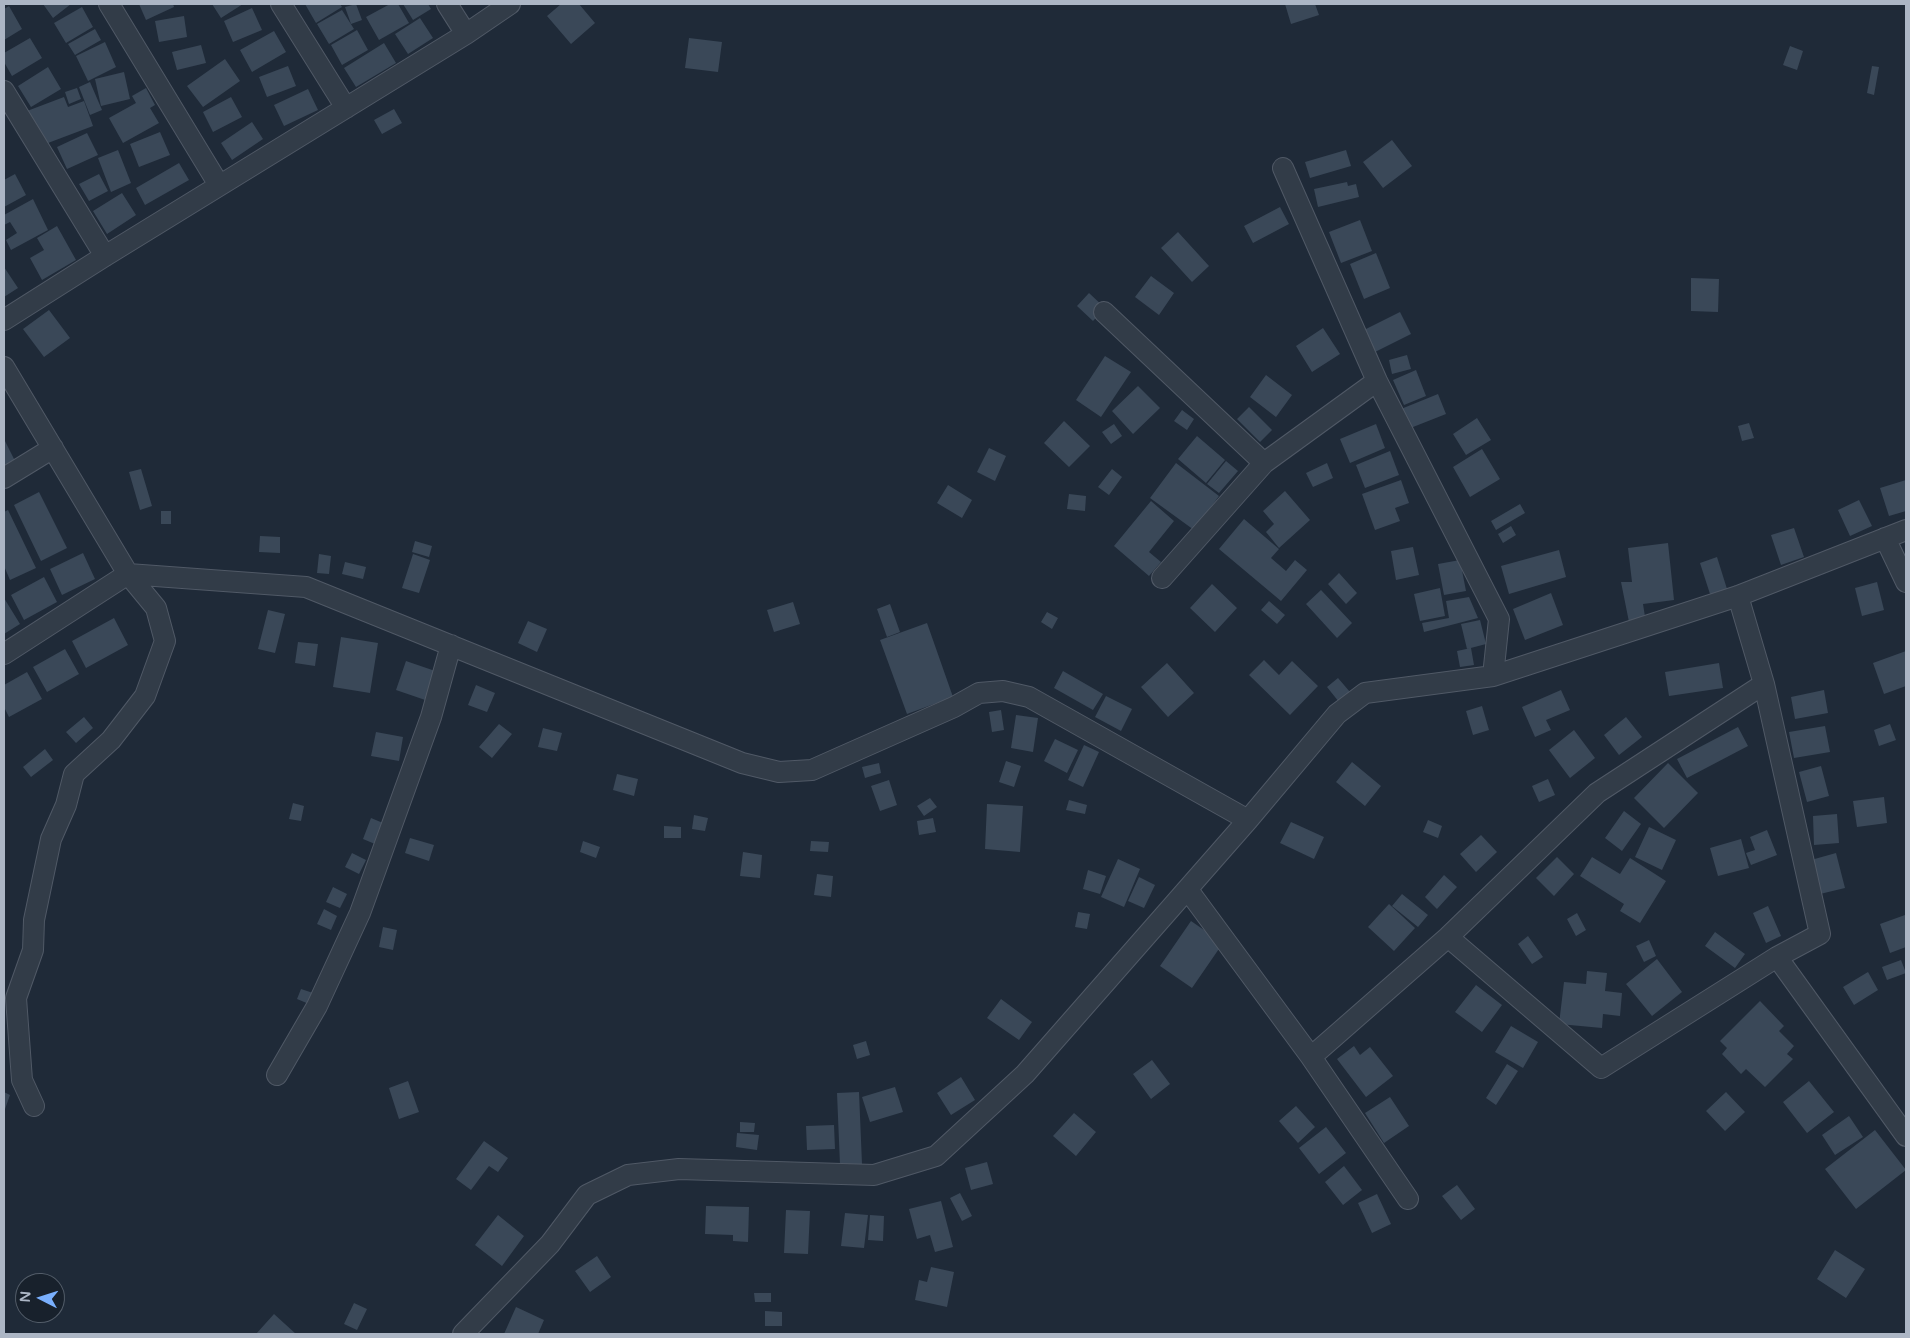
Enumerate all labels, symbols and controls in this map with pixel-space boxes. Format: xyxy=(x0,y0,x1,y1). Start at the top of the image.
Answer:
north arrow xyxy=(15,1273,65,1323)
text: N xyxy=(17,1290,35,1303)

